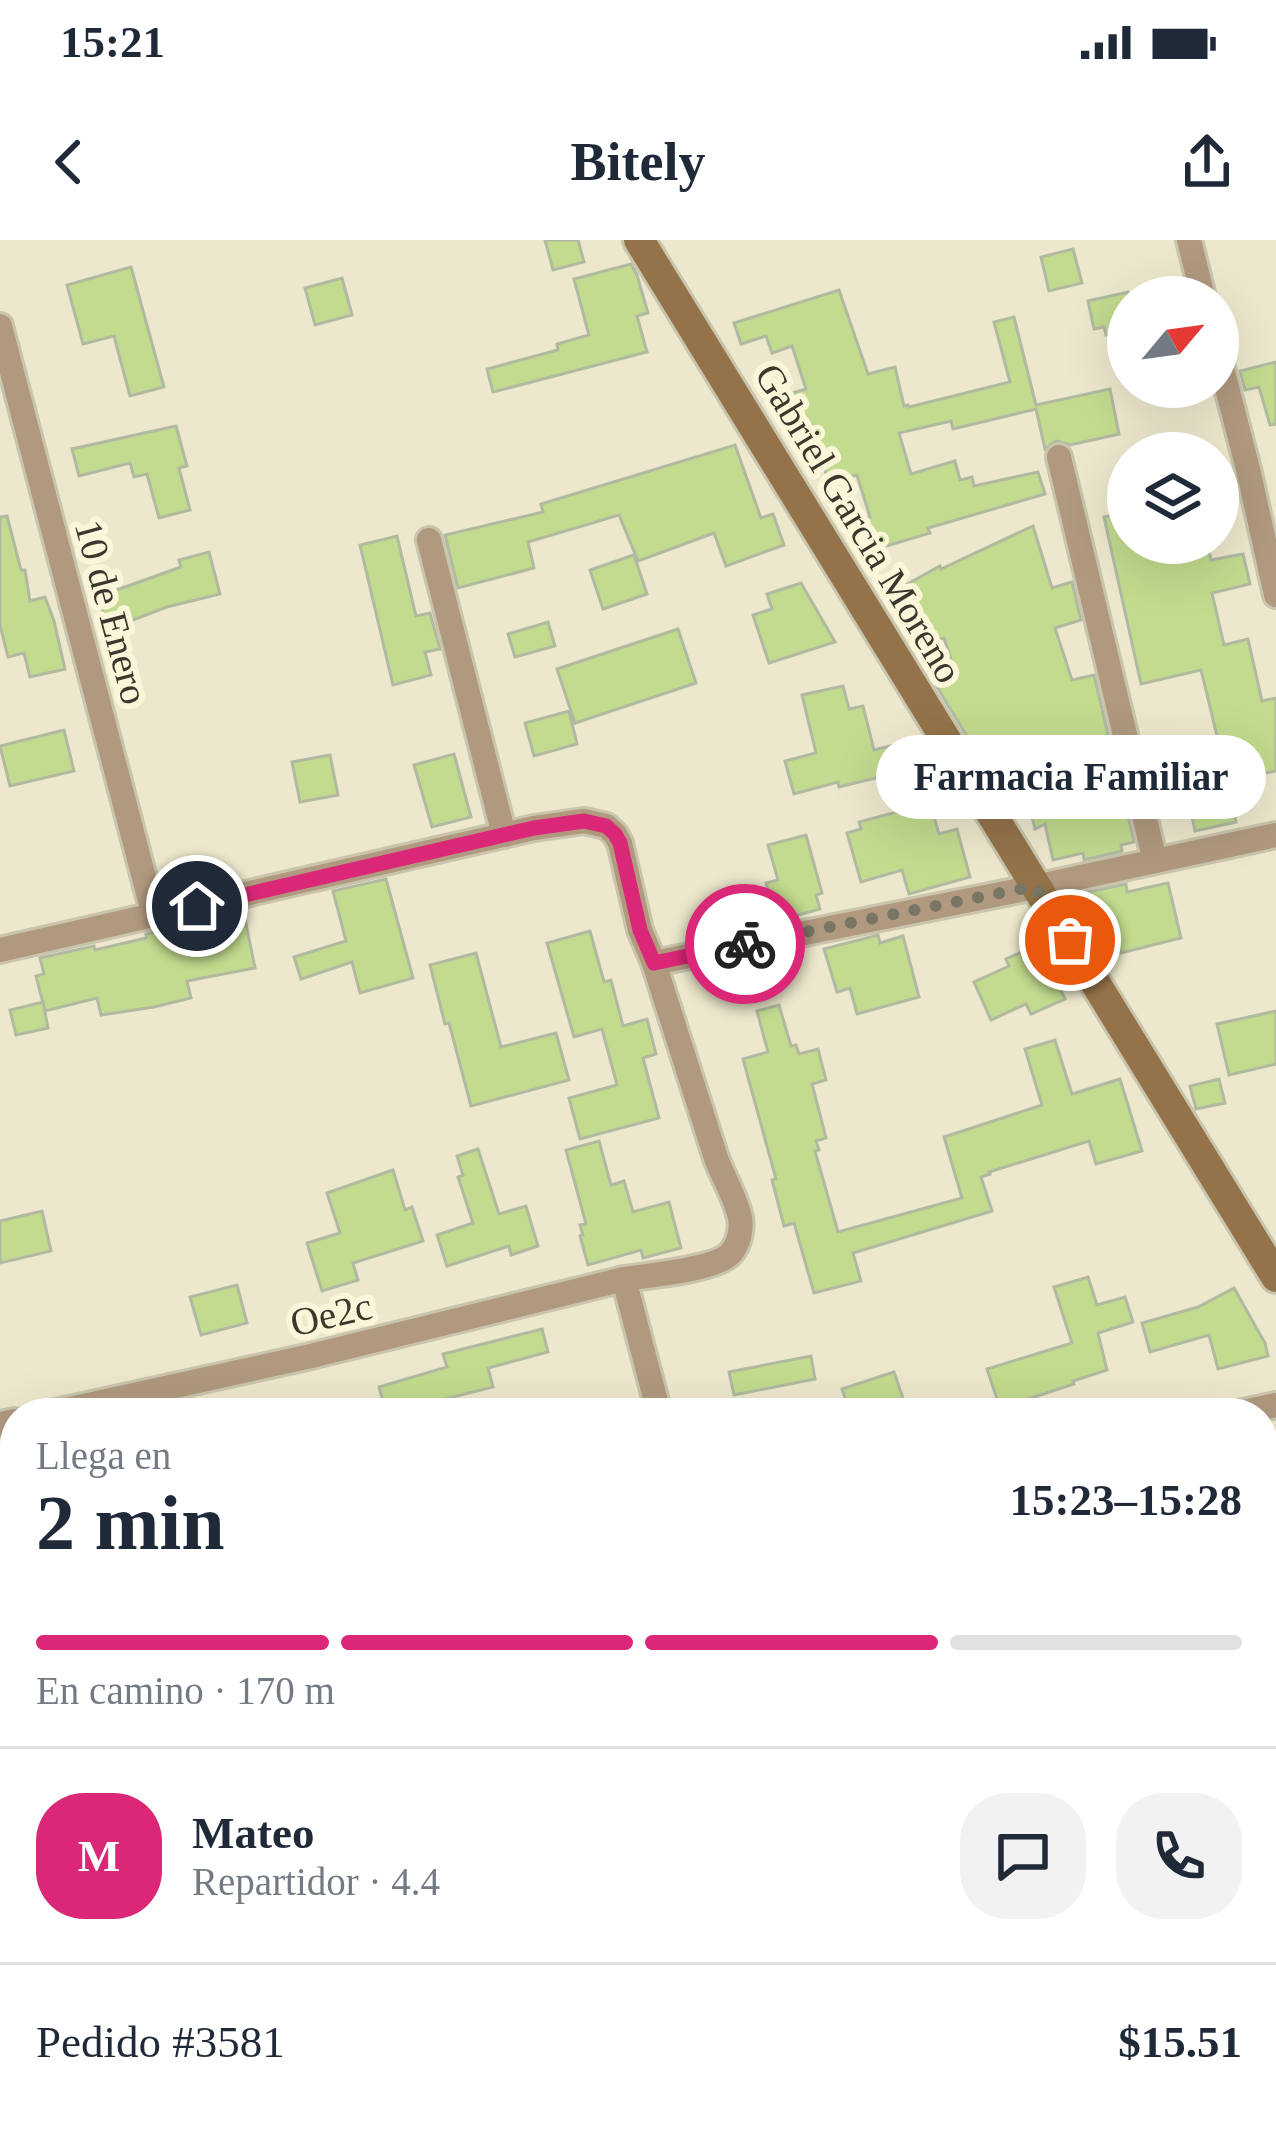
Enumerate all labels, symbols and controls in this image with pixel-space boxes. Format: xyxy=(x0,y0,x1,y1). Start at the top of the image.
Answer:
text: 15:21 xyxy=(60,17,165,67)
icon: back xyxy=(36,129,102,195)
icon: share xyxy=(1174,129,1240,195)
text: Bitely xyxy=(571,132,705,192)
north arrow xyxy=(1107,276,1239,408)
map controls xyxy=(1107,276,1239,564)
street label: Gabriel Garcia Moreno xyxy=(747,356,971,690)
button: layers xyxy=(1107,432,1239,564)
street label: 10 de Enero xyxy=(67,515,157,709)
callout: Farmacia Familiar xyxy=(875,736,1265,820)
text: Farmacia Familiar xyxy=(913,755,1229,798)
pin xyxy=(146,855,248,957)
icon: home xyxy=(164,873,230,939)
courier xyxy=(685,884,805,1004)
pin xyxy=(1019,889,1121,991)
icon: bag xyxy=(1037,907,1103,973)
icon: bike xyxy=(712,911,778,977)
street label: Oe2c xyxy=(286,1284,376,1344)
text: Llega en xyxy=(36,1434,171,1477)
text: 15:23–15:28 xyxy=(1010,1475,1242,1525)
text: 2 min xyxy=(36,1479,225,1566)
text: En camino · 170 m xyxy=(36,1669,335,1712)
button: chat xyxy=(960,1793,1086,1919)
button: phone xyxy=(1116,1793,1242,1919)
text: Mateo xyxy=(192,1808,314,1858)
text: M xyxy=(78,1831,120,1881)
text: Repartidor · 4.4 xyxy=(192,1860,440,1903)
text: Pedido #3581 xyxy=(36,2017,285,2067)
text: $15.51 xyxy=(1118,2017,1242,2067)

